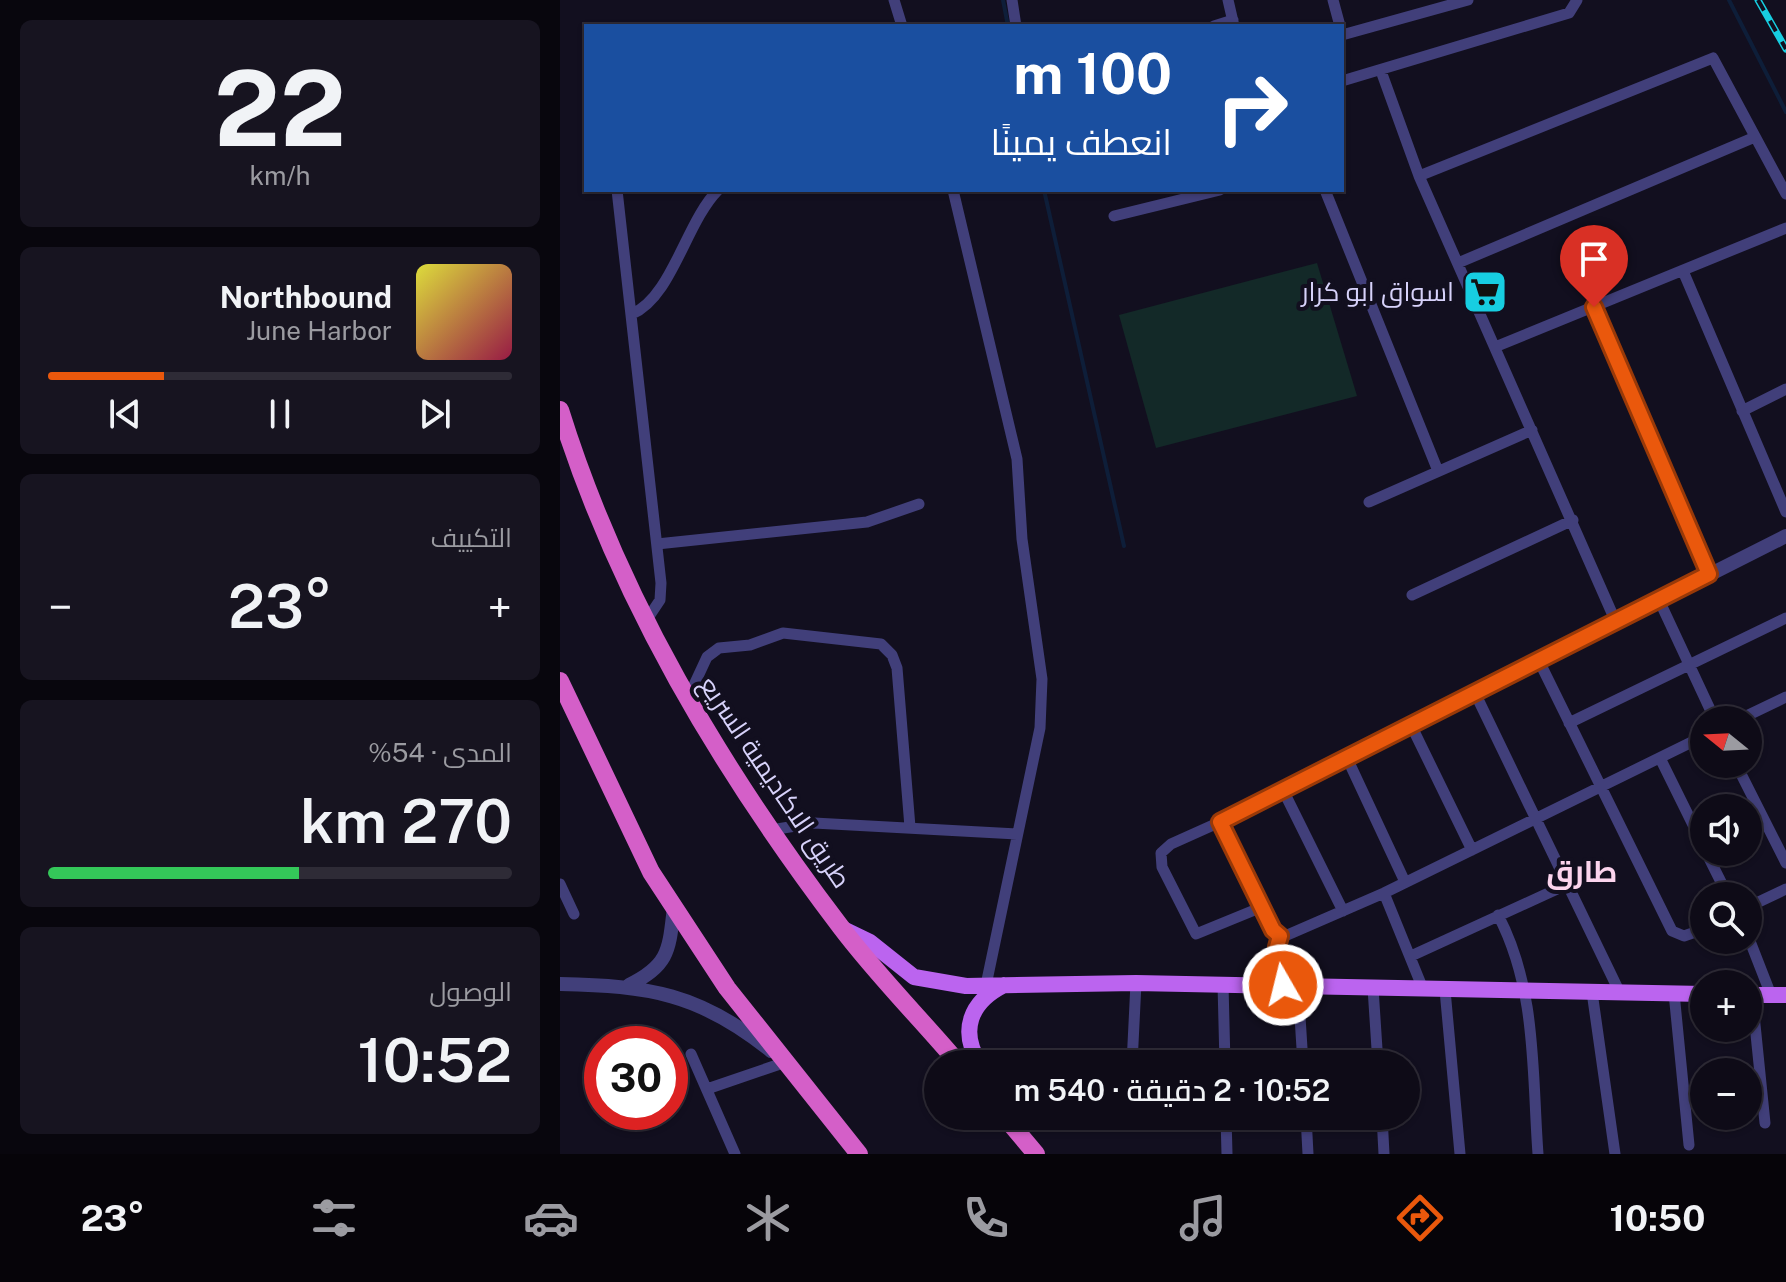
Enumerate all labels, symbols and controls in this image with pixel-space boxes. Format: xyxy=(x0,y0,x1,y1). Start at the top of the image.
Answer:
text: 100 m xyxy=(1013,41,1172,107)
text: 22 xyxy=(214,47,346,169)
icon: right xyxy=(1200,56,1304,160)
text: انعطف يمينًا xyxy=(990,121,1172,163)
text: km/h xyxy=(249,160,311,191)
pin xyxy=(1560,225,1628,307)
icon: arrive xyxy=(1572,237,1616,281)
supermarket icon: اسواق ابو كرار xyxy=(1461,268,1509,316)
place label: اسواق ابو كرار xyxy=(1300,276,1454,308)
text: Northbound xyxy=(220,279,392,315)
text: June Harbor xyxy=(246,315,392,346)
icon: previous xyxy=(103,392,147,436)
icon: pause xyxy=(258,392,302,436)
icon: next xyxy=(413,392,457,436)
text: التكييف xyxy=(430,522,512,553)
text: 23° xyxy=(228,571,332,642)
text: − xyxy=(48,581,72,633)
text: + xyxy=(488,581,512,633)
street label: طريق الاكاديمية السريع xyxy=(691,670,858,895)
north arrow xyxy=(1690,706,1762,778)
map controls xyxy=(1690,706,1762,1130)
text: المدى · 54% xyxy=(368,737,512,768)
text: 270 km xyxy=(300,786,512,857)
button: sound xyxy=(1690,794,1762,866)
district label: طارق xyxy=(1547,853,1617,890)
button: search xyxy=(1690,882,1762,954)
position arrow xyxy=(1241,943,1325,1027)
button: + xyxy=(1690,970,1762,1042)
text: الوصول xyxy=(429,976,512,1007)
text: 10:52 xyxy=(358,1025,512,1096)
speed limit sign: 30 xyxy=(584,1026,688,1130)
button: − xyxy=(1690,1058,1762,1130)
text: 10:52 · 2 دقيقة · 540 m xyxy=(1014,1072,1330,1108)
icon: filters xyxy=(306,1190,362,1246)
icon: car xyxy=(523,1190,579,1246)
icon: climate xyxy=(740,1190,796,1246)
icon: phone xyxy=(958,1190,1014,1246)
icon: music xyxy=(1175,1190,1231,1246)
icon: directions xyxy=(1392,1190,1448,1246)
text: 23° xyxy=(81,1197,145,1239)
text: 10:50 xyxy=(1610,1197,1705,1239)

